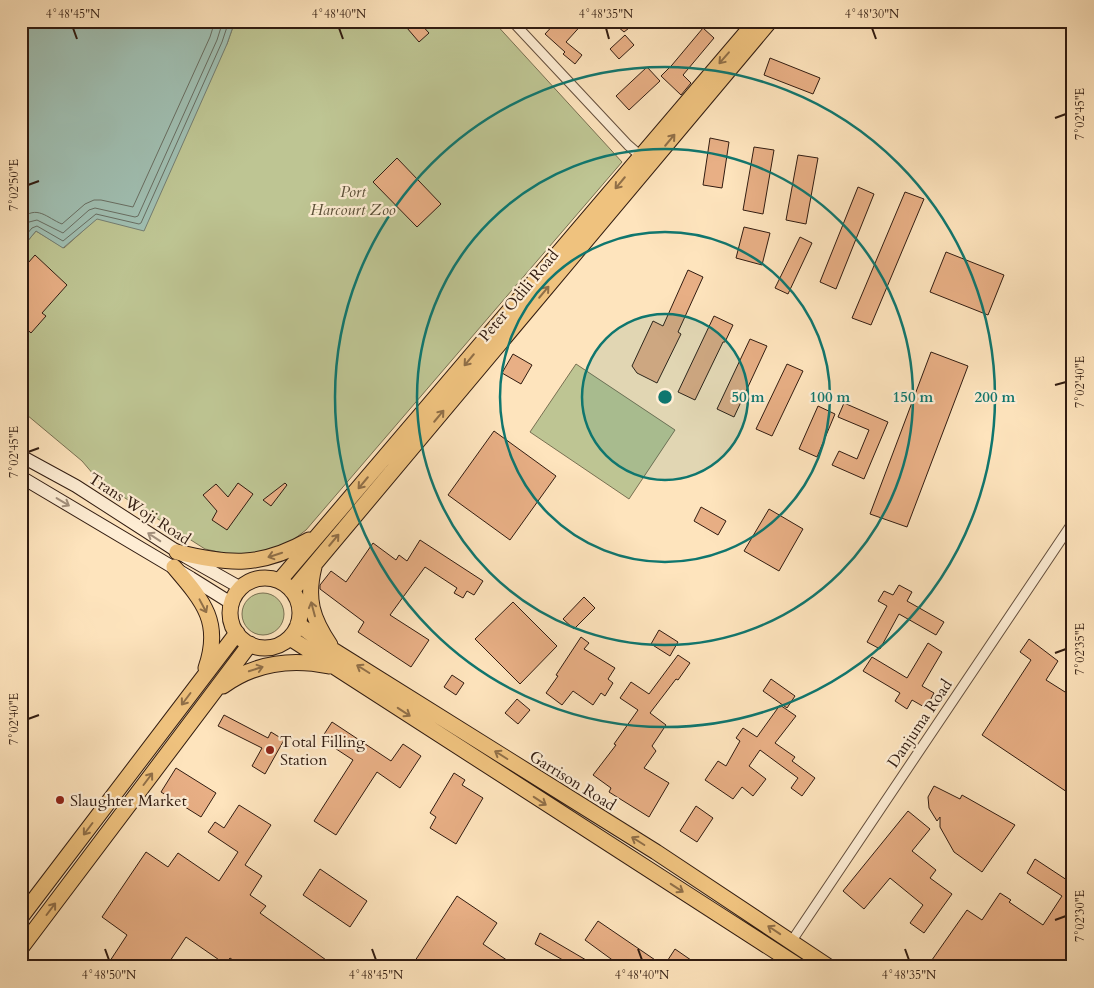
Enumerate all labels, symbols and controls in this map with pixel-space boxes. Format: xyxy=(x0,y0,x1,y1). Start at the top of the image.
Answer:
text: 4°48'45"N xyxy=(46,6,101,22)
text: 4°48'40"N xyxy=(312,6,367,22)
text: 4°48'35"N xyxy=(579,6,634,22)
text: 4°48'30"N xyxy=(845,6,900,22)
one-way arrow xyxy=(718,51,729,64)
text: 7°02'45"E xyxy=(1072,88,1088,140)
one-way arrow xyxy=(665,134,676,147)
text: 7°02'50"E xyxy=(6,159,22,211)
one-way arrow xyxy=(614,176,625,189)
park label: Port Harcourt Zoo xyxy=(310,181,396,221)
street label: Peter Odili Road xyxy=(474,245,564,346)
one-way arrow xyxy=(538,285,549,298)
one-way arrow xyxy=(463,353,474,366)
text: 7°02'40"E xyxy=(1072,356,1088,408)
text: 50 m xyxy=(731,387,765,407)
text: 100 m xyxy=(810,387,851,407)
text: 150 m xyxy=(893,387,934,407)
text: 200 m xyxy=(975,387,1016,407)
centre of rings xyxy=(656,388,674,406)
one-way arrow xyxy=(433,410,444,423)
text: 7°02'45"E xyxy=(6,426,22,478)
street label: Trans Woji Road xyxy=(84,467,195,550)
one-way arrow xyxy=(358,476,369,489)
one-way arrow xyxy=(56,497,70,507)
one-way arrow xyxy=(147,532,161,542)
one-way arrow xyxy=(329,534,340,547)
one-way arrow xyxy=(268,551,284,560)
one-way arrow xyxy=(198,599,208,614)
one-way arrow xyxy=(308,601,317,617)
text: 7°02'35"E xyxy=(1072,623,1088,675)
one-way arrow xyxy=(247,663,263,673)
one-way arrow xyxy=(356,663,370,673)
street label: Danjuma Road xyxy=(882,675,958,772)
one-way arrow xyxy=(180,692,191,705)
text: 7°02'40"E xyxy=(6,693,22,745)
one-way arrow xyxy=(397,707,411,718)
place label: Total Filling Station xyxy=(280,731,365,771)
marker: Total Filling Station xyxy=(264,744,276,756)
street label: Garrison Road xyxy=(525,745,620,816)
one-way arrow xyxy=(494,749,508,759)
one-way arrow xyxy=(143,772,153,786)
place label: Slaughter Market xyxy=(70,790,187,812)
marker: Slaughter Market xyxy=(54,794,66,806)
one-way arrow xyxy=(533,796,547,806)
one-way arrow xyxy=(83,822,93,836)
one-way arrow xyxy=(632,836,646,846)
one-way arrow xyxy=(670,883,684,893)
text: 7°02'30"E xyxy=(1072,890,1088,942)
one-way arrow xyxy=(45,903,56,916)
one-way arrow xyxy=(767,925,781,935)
text: 4°48'50"N xyxy=(82,967,137,983)
text: 4°48'45"N xyxy=(349,967,404,983)
text: 4°48'40"N xyxy=(615,967,670,983)
text: 4°48'35"N xyxy=(882,967,937,983)

